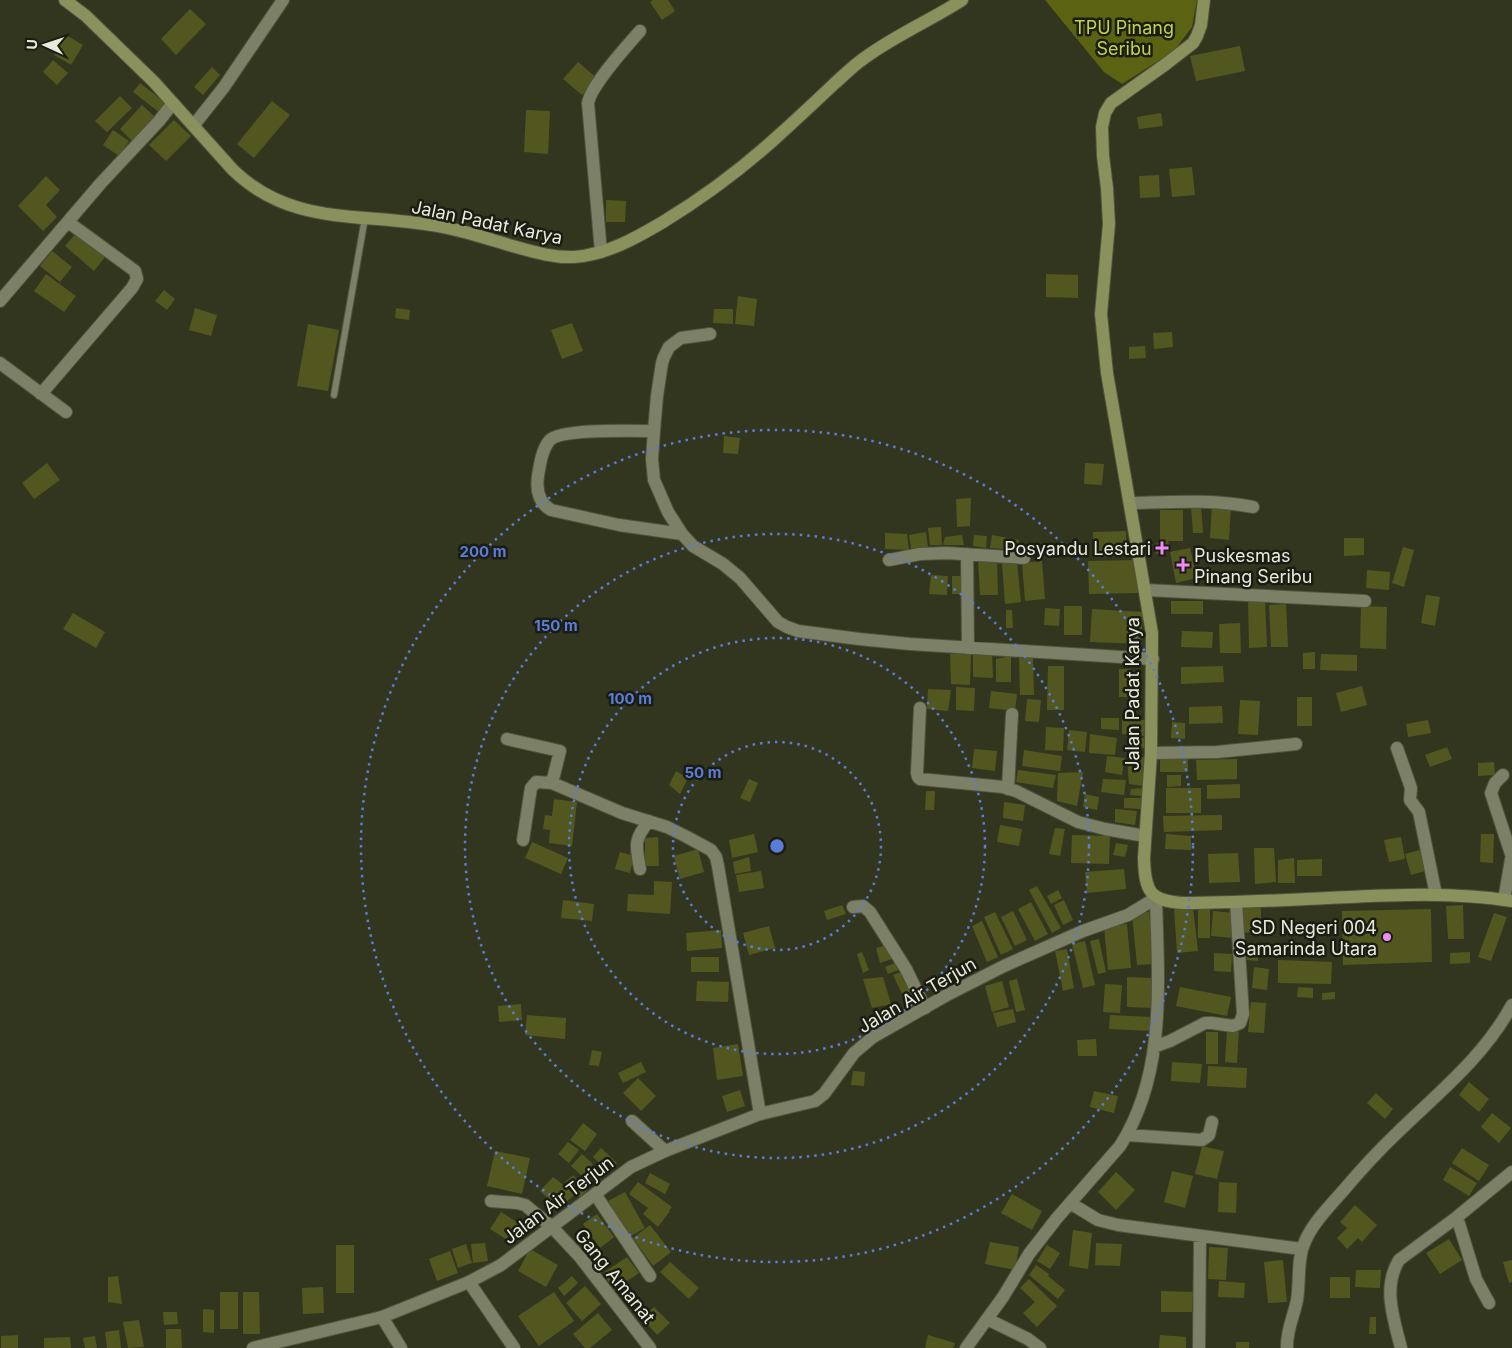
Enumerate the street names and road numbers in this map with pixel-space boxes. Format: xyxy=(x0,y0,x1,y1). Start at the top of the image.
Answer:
street label: Jalan Padat Karya xyxy=(410,196,564,248)
street label: Jalan Padat Karya xyxy=(1122,617,1143,771)
street label: Jalan Air Terjun xyxy=(854,953,980,1037)
street label: Jalan Air Terjun xyxy=(499,1152,617,1248)
street label: Gang Amanat xyxy=(571,1225,659,1327)

